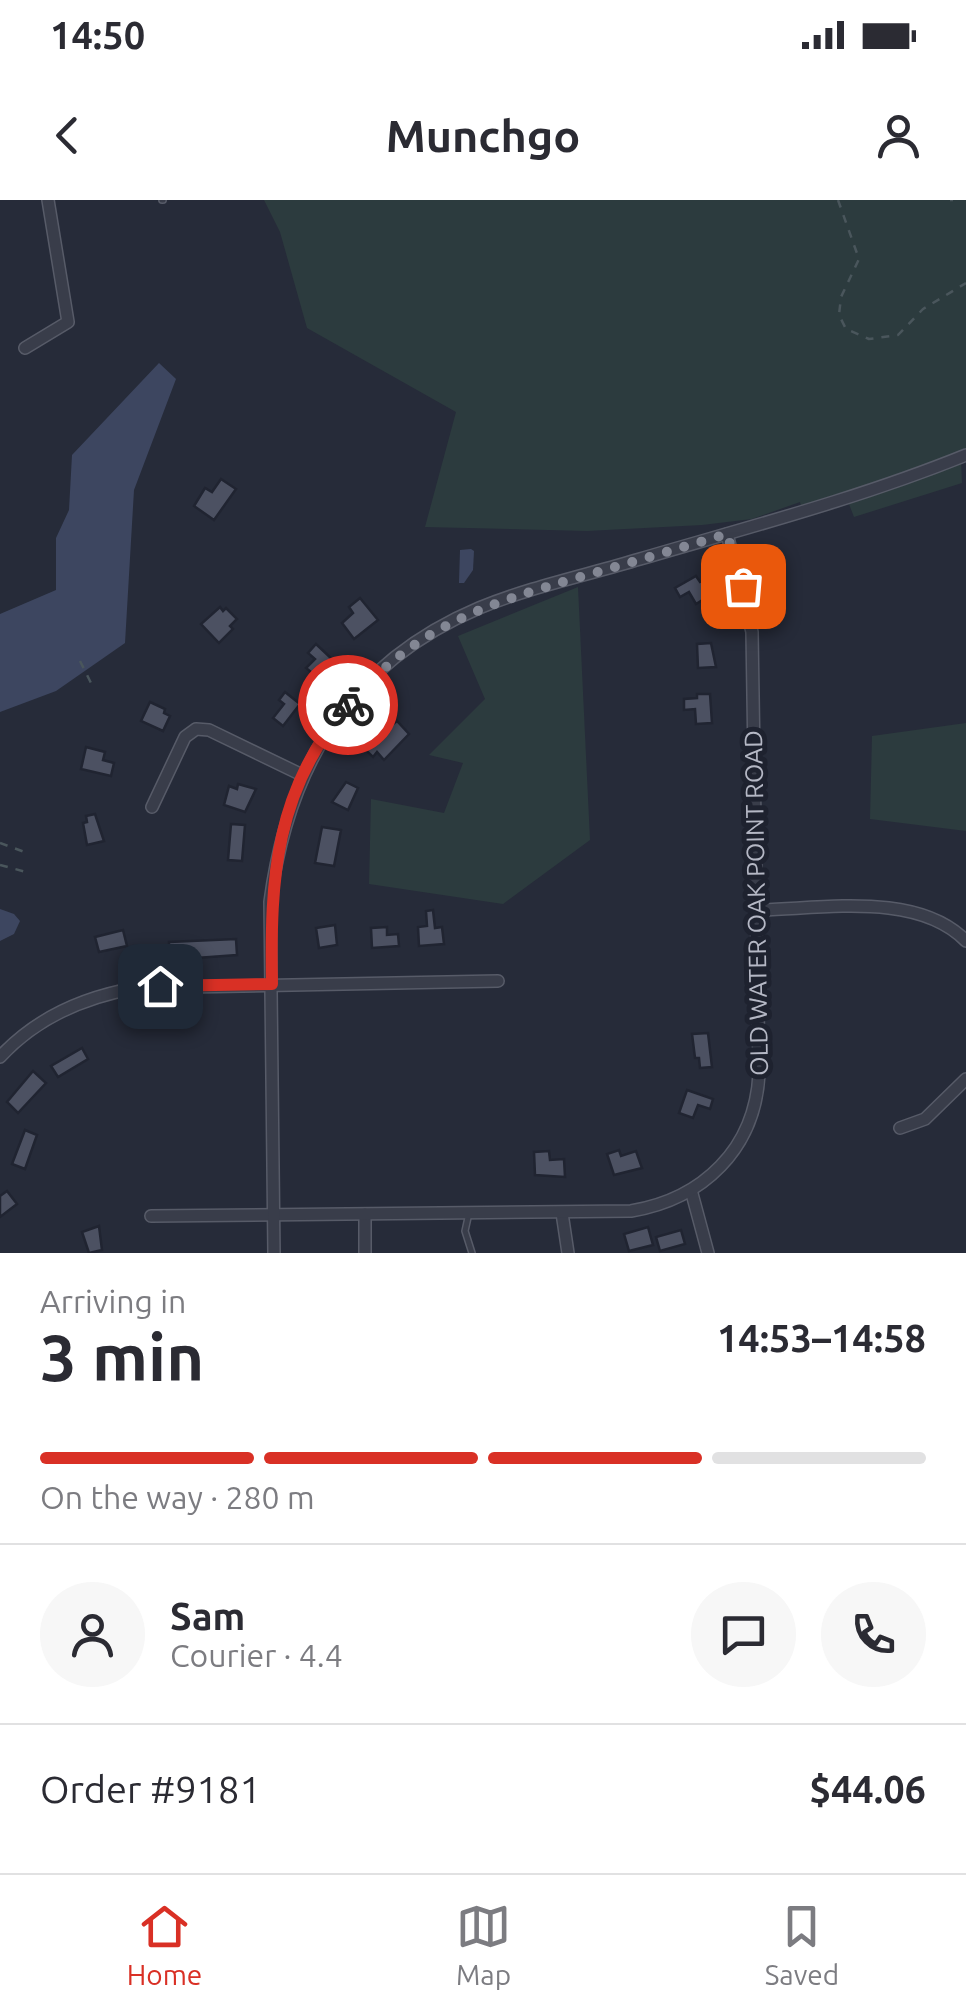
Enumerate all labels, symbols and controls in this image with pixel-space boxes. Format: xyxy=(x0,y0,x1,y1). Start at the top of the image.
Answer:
text: 14:50 xyxy=(50,14,145,56)
icon: back xyxy=(40,108,95,163)
icon: person xyxy=(871,108,926,163)
text: Munchgo xyxy=(386,110,580,161)
pin xyxy=(701,544,786,629)
icon: bag xyxy=(716,559,771,614)
courier xyxy=(298,655,398,755)
icon: bike xyxy=(321,678,376,733)
street label: OLD WATER OAK POINT ROAD xyxy=(739,730,773,1076)
pin xyxy=(118,944,203,1029)
icon: home xyxy=(133,959,188,1014)
text: Arriving in xyxy=(40,1283,186,1319)
text: 14:53–14:58 xyxy=(717,1317,926,1359)
text: 3 min xyxy=(40,1320,204,1393)
text: On the way · 280 m xyxy=(40,1479,315,1515)
button: person xyxy=(40,1582,145,1687)
button: chat xyxy=(691,1582,796,1687)
button: phone xyxy=(821,1582,926,1687)
text: Sam xyxy=(170,1595,245,1637)
text: Courier · 4.4 xyxy=(170,1637,343,1673)
text: Order #9181 xyxy=(40,1768,261,1810)
text: $44.06 xyxy=(809,1768,926,1810)
tab: Home xyxy=(127,1899,202,1990)
tab: Map xyxy=(456,1899,511,1990)
tab: Saved xyxy=(765,1899,839,1990)

